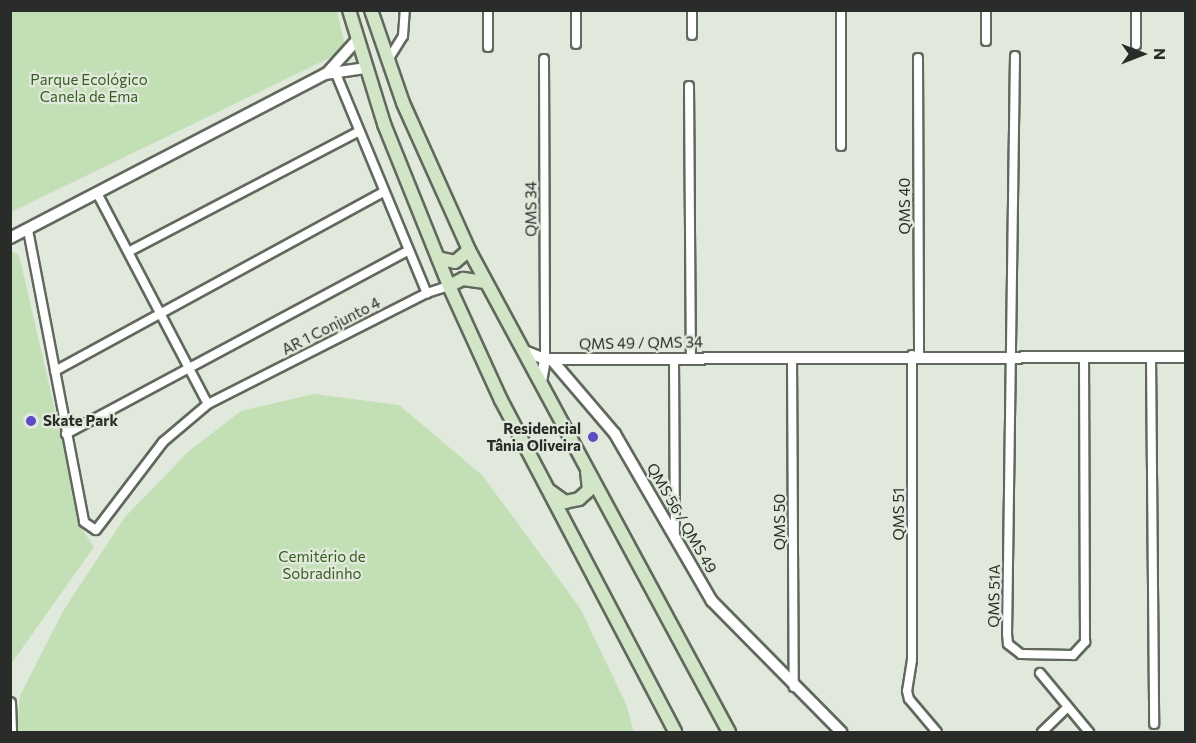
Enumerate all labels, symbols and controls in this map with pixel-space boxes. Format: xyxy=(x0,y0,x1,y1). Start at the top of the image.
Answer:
north arrow xyxy=(1112,24,1172,84)
text: N xyxy=(1151,48,1170,60)
park label: Parque Ecológico Canela de Ema xyxy=(30,70,148,105)
street label: QMS 40 xyxy=(896,178,914,234)
street label: QMS 34 xyxy=(522,181,540,237)
street label: AR 1 Conjunto 4 xyxy=(279,293,383,359)
street label: QMS 49 / QMS 34 xyxy=(579,333,703,353)
place label: Skate Park xyxy=(43,412,118,430)
marker: Skate Park xyxy=(24,414,38,428)
place label: Residencial Tânia Oliveira xyxy=(487,419,581,454)
marker: Residencial Tânia Oliveira xyxy=(586,430,600,444)
street label: QMS 56 / QMS 49 xyxy=(643,460,721,576)
street label: QMS 51 xyxy=(890,487,908,541)
street label: QMS 50 xyxy=(771,494,789,550)
park label: Cemitério de Sobradinho xyxy=(278,547,366,582)
street label: QMS 51A xyxy=(984,564,1004,628)

